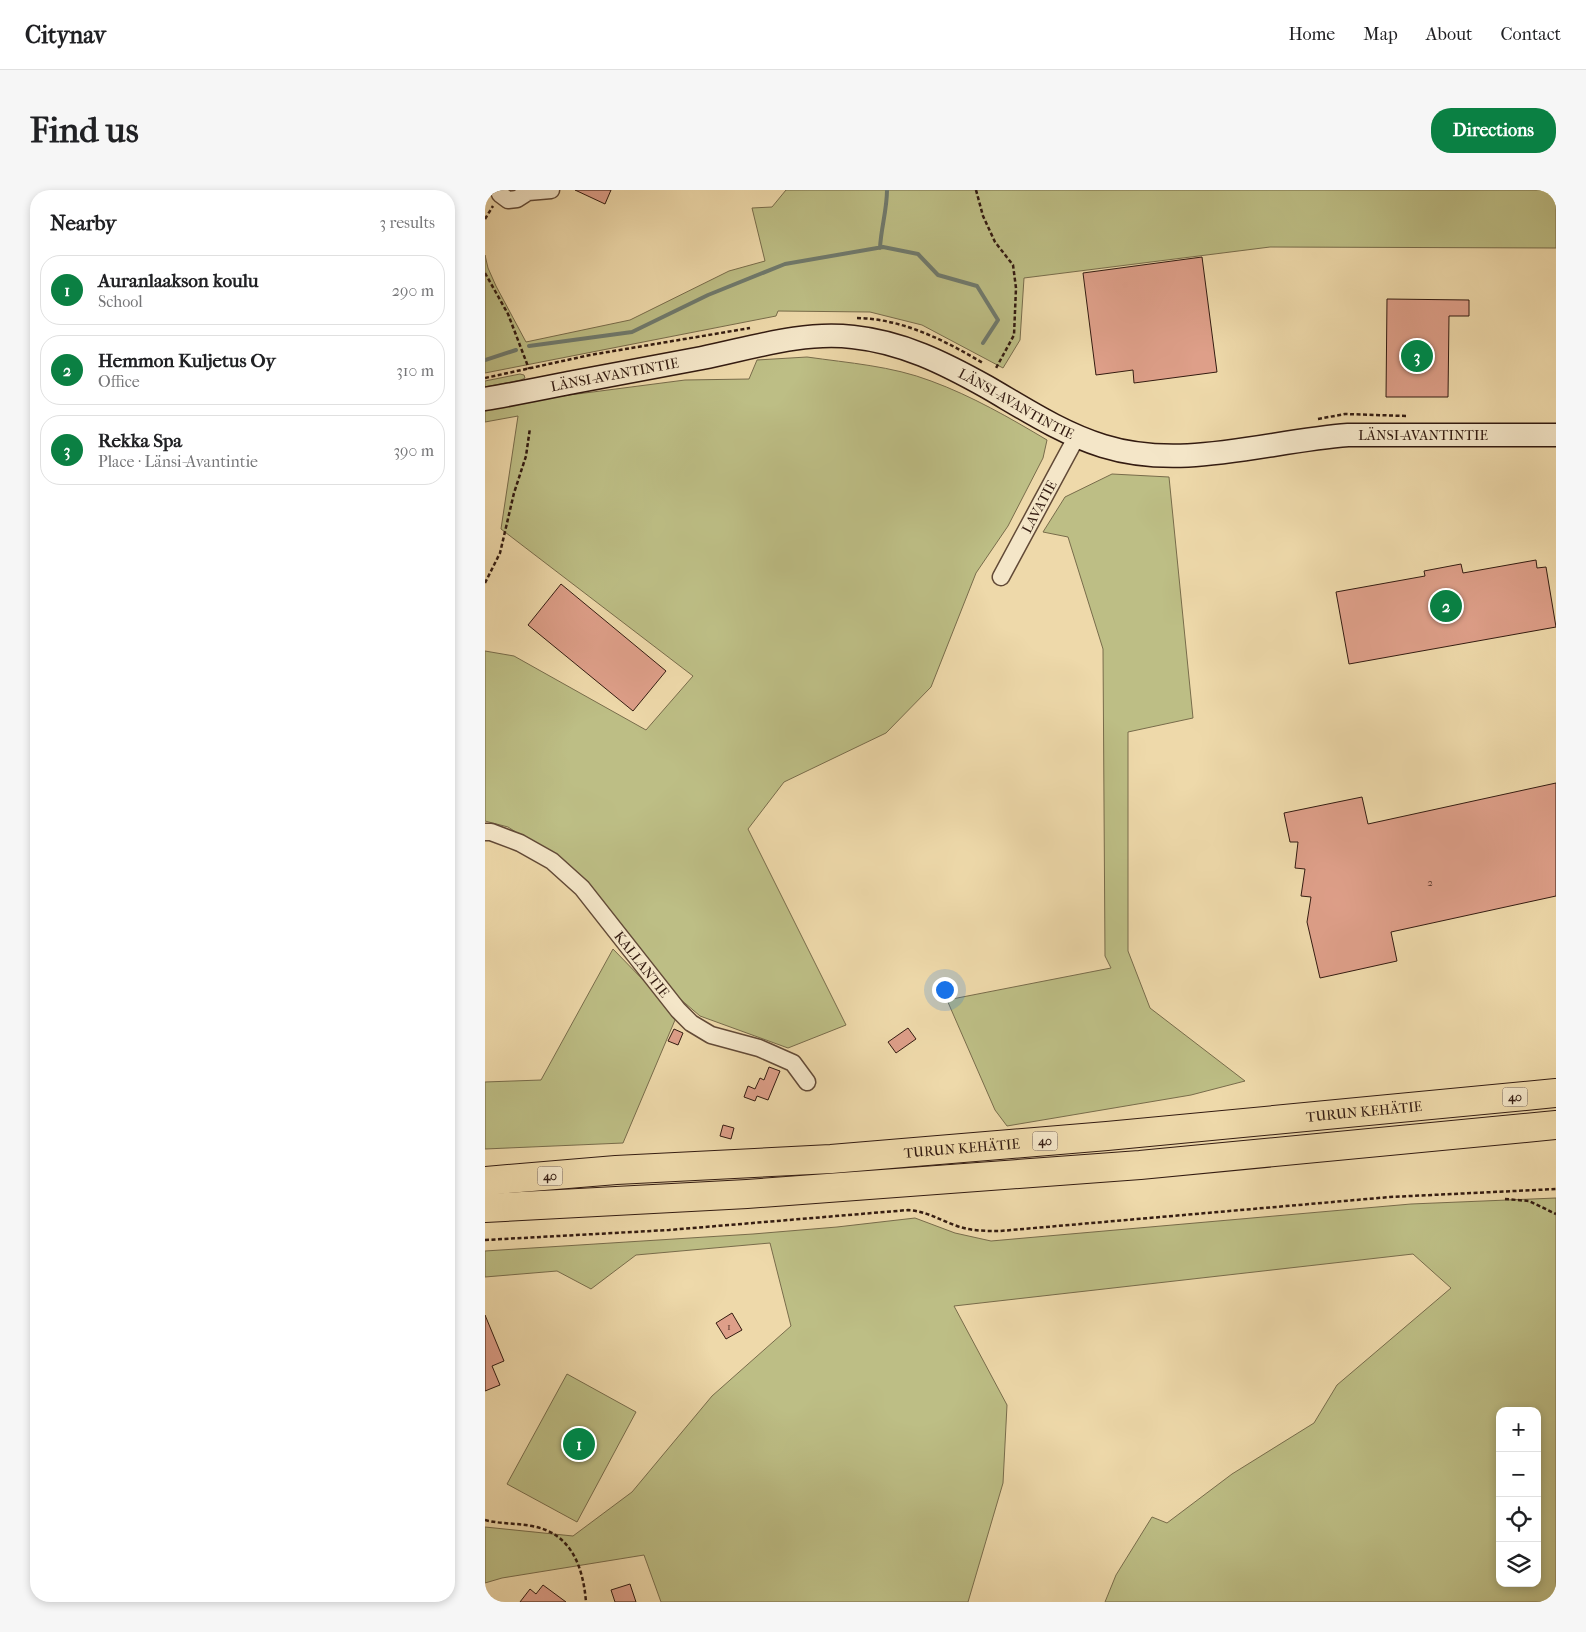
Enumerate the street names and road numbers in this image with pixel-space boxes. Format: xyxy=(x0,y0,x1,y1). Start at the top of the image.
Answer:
street label: LÄNSI-AVANTINTIE xyxy=(549,354,680,395)
street label: LÄNSI-AVANTINTIE xyxy=(956,365,1077,443)
street label: LÄNSI-AVANTINTIE xyxy=(1358,427,1489,444)
street label: LAVATIE xyxy=(1018,477,1060,536)
street label: KALLANTIE xyxy=(611,928,673,1001)
road number: 40 xyxy=(1503,1088,1527,1106)
street label: TURUN KEHÄTIE xyxy=(1305,1097,1423,1125)
road number: 40 xyxy=(1033,1131,1057,1150)
street label: TURUN KEHÄTIE xyxy=(903,1135,1021,1161)
road number: 40 xyxy=(537,1166,563,1186)

